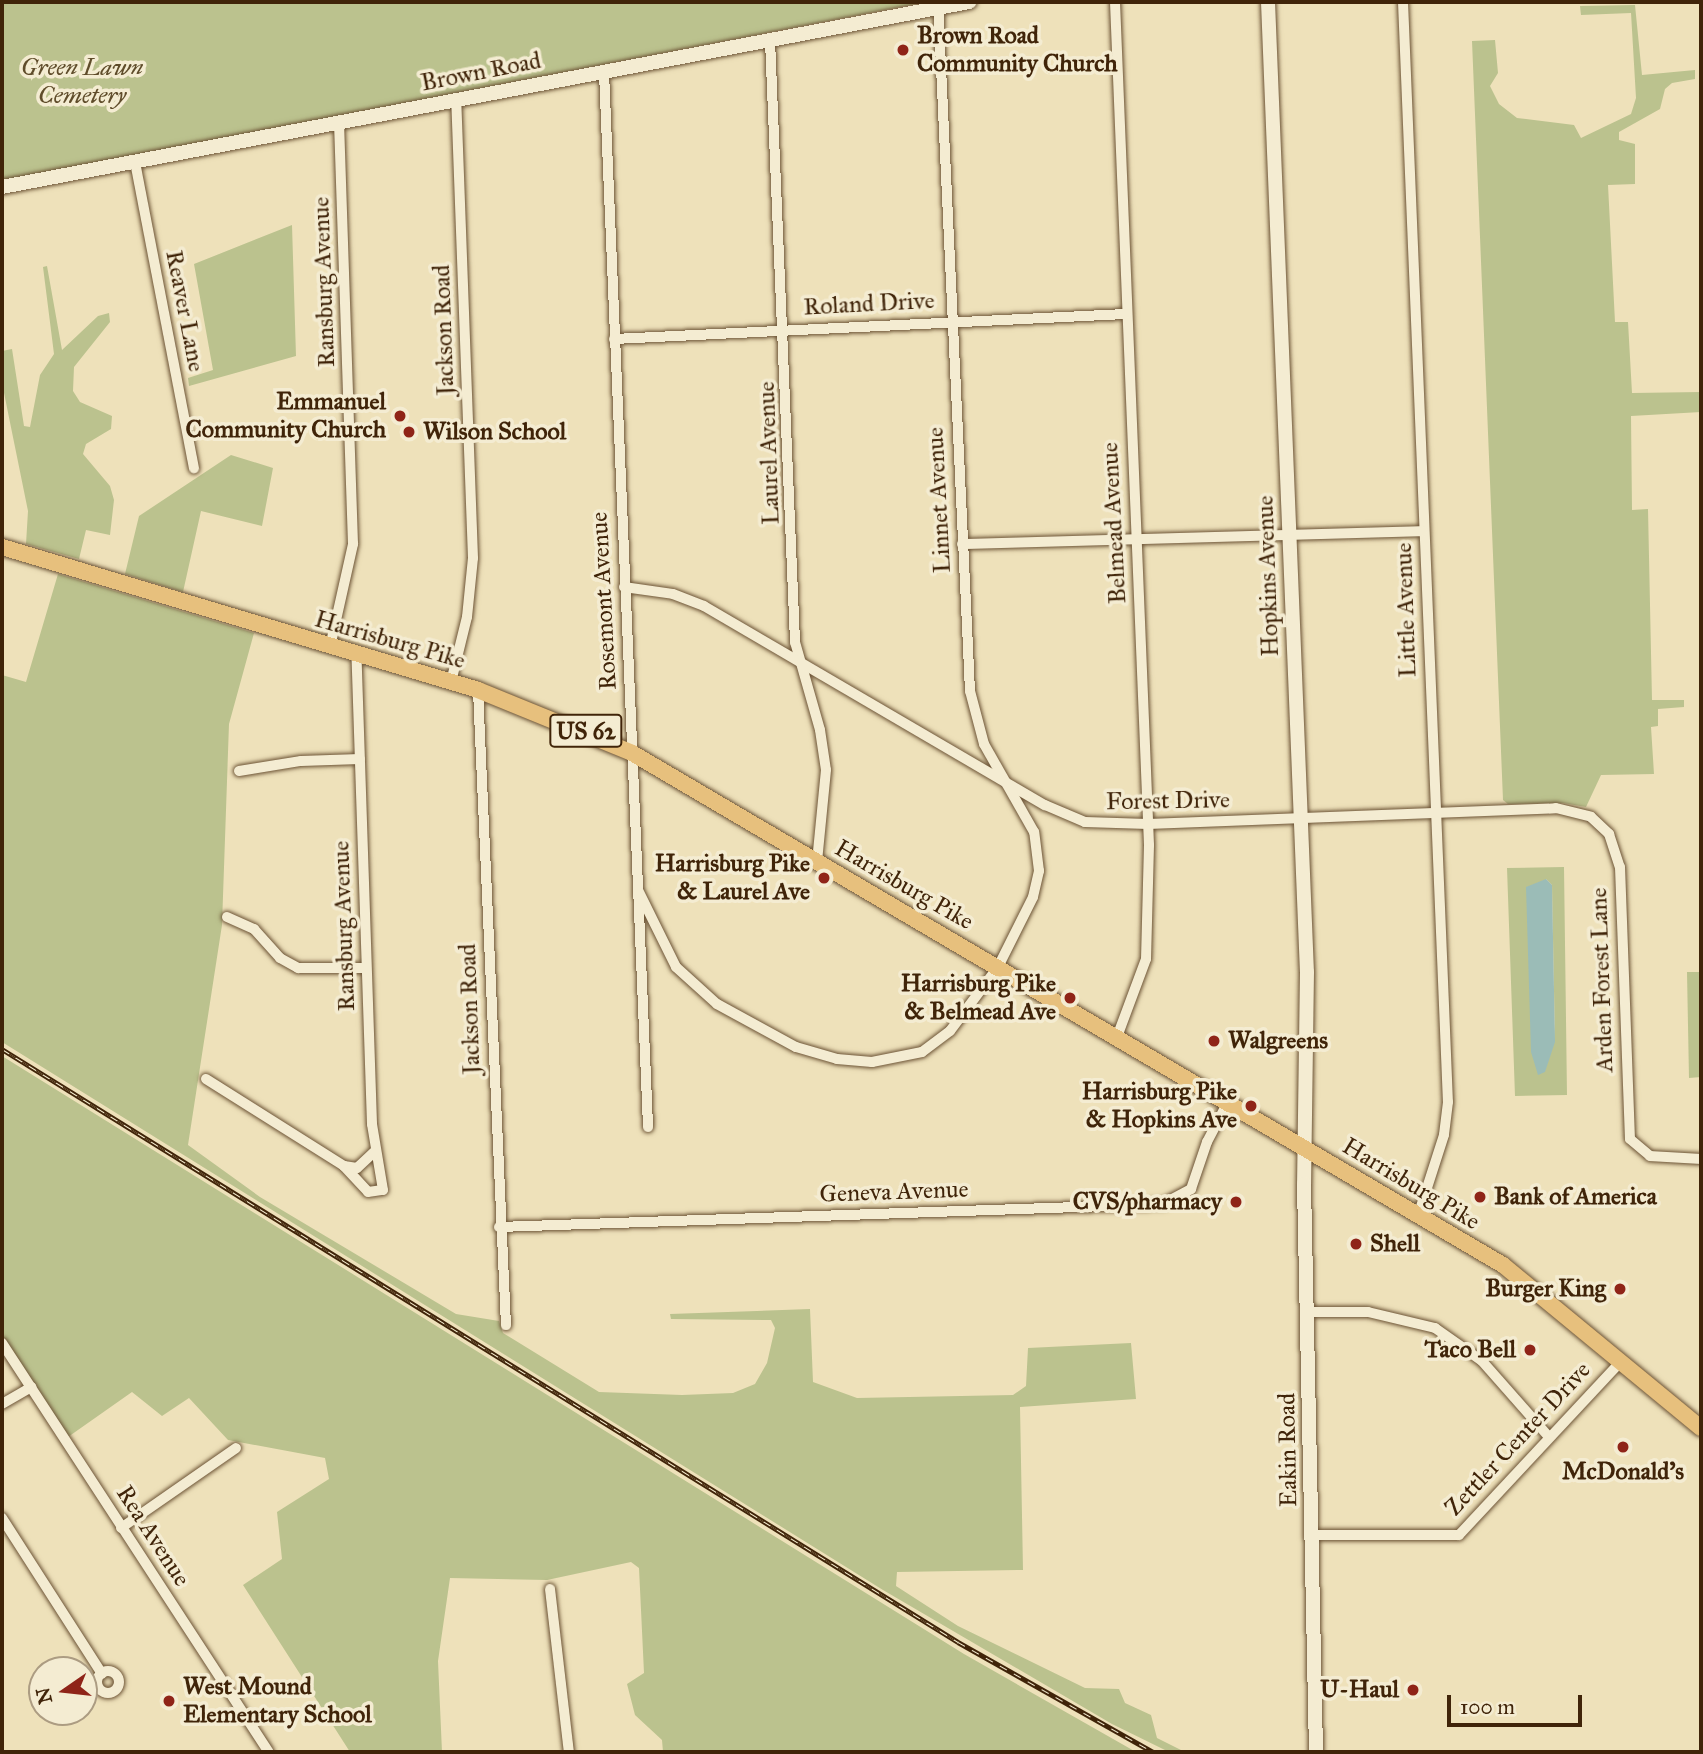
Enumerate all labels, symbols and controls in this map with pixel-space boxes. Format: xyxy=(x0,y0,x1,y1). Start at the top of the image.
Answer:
place label: Brown Road Community Church xyxy=(917,22,1118,78)
marker: Brown Road Community Church xyxy=(895,42,911,58)
street label: Brown Road xyxy=(418,46,544,98)
park label: Green Lawn Cemetery xyxy=(21,54,143,110)
street label: Ransburg Avenue xyxy=(307,196,341,368)
street label: Reaver Lane xyxy=(159,248,211,374)
street label: Jackson Road xyxy=(427,264,461,396)
street label: Roland Drive xyxy=(803,286,935,322)
street label: Laurel Avenue xyxy=(752,381,786,525)
place label: Emmanuel Community Church xyxy=(185,388,386,444)
marker: Emmanuel Community Church xyxy=(392,408,408,424)
place label: Wilson School xyxy=(423,418,566,446)
marker: Wilson School xyxy=(401,424,417,440)
street label: Linnet Avenue xyxy=(921,426,957,574)
street label: Belmead Avenue xyxy=(1095,441,1133,605)
street label: Hopkins Avenue xyxy=(1251,495,1285,657)
street label: Rosemont Avenue xyxy=(585,511,623,691)
street label: Little Avenue xyxy=(1389,542,1423,678)
street label: Harrisburg Pike xyxy=(311,605,469,675)
road number: US 62 xyxy=(549,712,623,750)
street label: Forest Drive xyxy=(1106,786,1230,816)
street label: Harrisburg Pike xyxy=(830,834,978,936)
street label: Ransburg Avenue xyxy=(327,840,361,1012)
place label: Harrisburg Pike & Laurel Ave xyxy=(655,850,810,906)
marker: Harrisburg Pike & Laurel Ave xyxy=(816,870,832,886)
street label: Arden Forest Lane xyxy=(1584,887,1620,1073)
street label: Jackson Road xyxy=(453,943,487,1075)
place label: Harrisburg Pike & Belmead Ave xyxy=(901,970,1056,1026)
marker: Harrisburg Pike & Belmead Ave xyxy=(1062,990,1078,1006)
place label: Walgreens xyxy=(1228,1027,1328,1055)
marker: Walgreens xyxy=(1206,1033,1222,1049)
place label: Harrisburg Pike & Hopkins Ave xyxy=(1082,1078,1237,1134)
marker: Harrisburg Pike & Hopkins Ave xyxy=(1243,1098,1259,1114)
street label: Harrisburg Pike xyxy=(1337,1132,1485,1236)
street label: Geneva Avenue xyxy=(819,1175,969,1209)
place label: Bank of America xyxy=(1494,1183,1657,1211)
place label: CVS/pharmacy xyxy=(1073,1188,1222,1216)
marker: Bank of America xyxy=(1472,1189,1488,1205)
marker: CVS/pharmacy xyxy=(1228,1194,1244,1210)
place label: Shell xyxy=(1370,1230,1420,1258)
marker: Shell xyxy=(1348,1236,1364,1252)
place label: Burger King xyxy=(1485,1275,1606,1303)
marker: Burger King xyxy=(1612,1281,1628,1297)
place label: Taco Bell xyxy=(1424,1336,1516,1364)
marker: Taco Bell xyxy=(1522,1342,1538,1358)
street label: Zettler Center Drive xyxy=(1439,1356,1597,1522)
street label: Eakin Road xyxy=(1273,1393,1303,1507)
marker: McDonald's xyxy=(1615,1439,1631,1455)
place label: McDonald's xyxy=(1562,1458,1684,1486)
street label: Rea Avenue xyxy=(110,1480,196,1592)
north arrow xyxy=(28,1656,98,1726)
place label: West Mound Elementary School xyxy=(183,1673,372,1729)
place label: U-Haul xyxy=(1320,1676,1399,1704)
scale bar xyxy=(1451,1680,1586,1724)
marker: U-Haul xyxy=(1405,1682,1421,1698)
text: N xyxy=(31,1685,57,1706)
marker: West Mound Elementary School xyxy=(161,1693,177,1709)
text: 100 m xyxy=(1460,1694,1515,1720)

